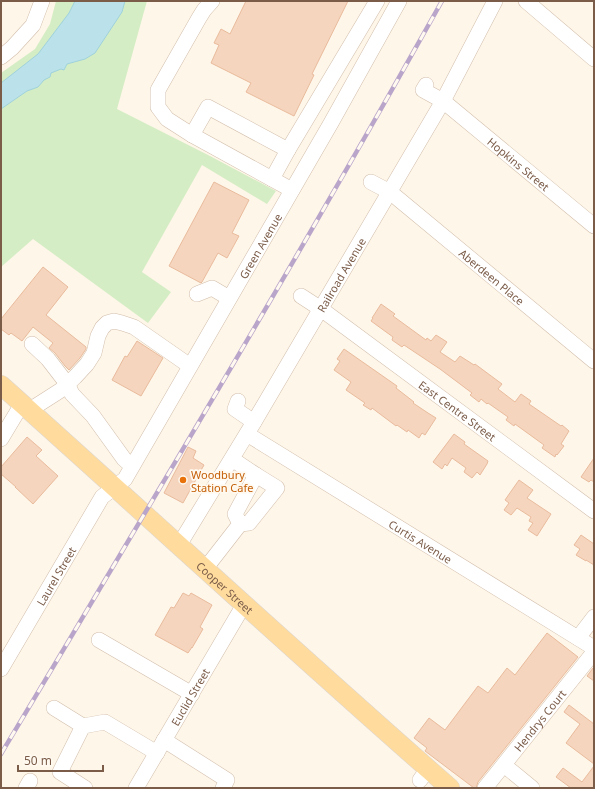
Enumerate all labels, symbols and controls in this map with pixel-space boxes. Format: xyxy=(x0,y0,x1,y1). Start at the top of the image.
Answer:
street label: Hopkins Street xyxy=(485,134,553,194)
street label: Green Avenue xyxy=(235,210,285,281)
street label: Railroad Avenue xyxy=(313,235,369,315)
street label: Aberdeen Place xyxy=(456,245,528,308)
street label: East Centre Street xyxy=(416,377,499,444)
place label: Woodbury Station Cafe xyxy=(191,467,253,495)
marker: Woodbury Station Cafe xyxy=(178,475,188,485)
street label: Curtis Avenue xyxy=(386,516,455,566)
street label: Laurel Street xyxy=(33,544,79,608)
street label: Cooper Street xyxy=(194,558,257,617)
street label: Euclid Street xyxy=(167,665,213,728)
street label: Hendrys Court xyxy=(510,686,569,754)
scale bar xyxy=(18,747,103,773)
text: 50 m xyxy=(24,752,52,769)

